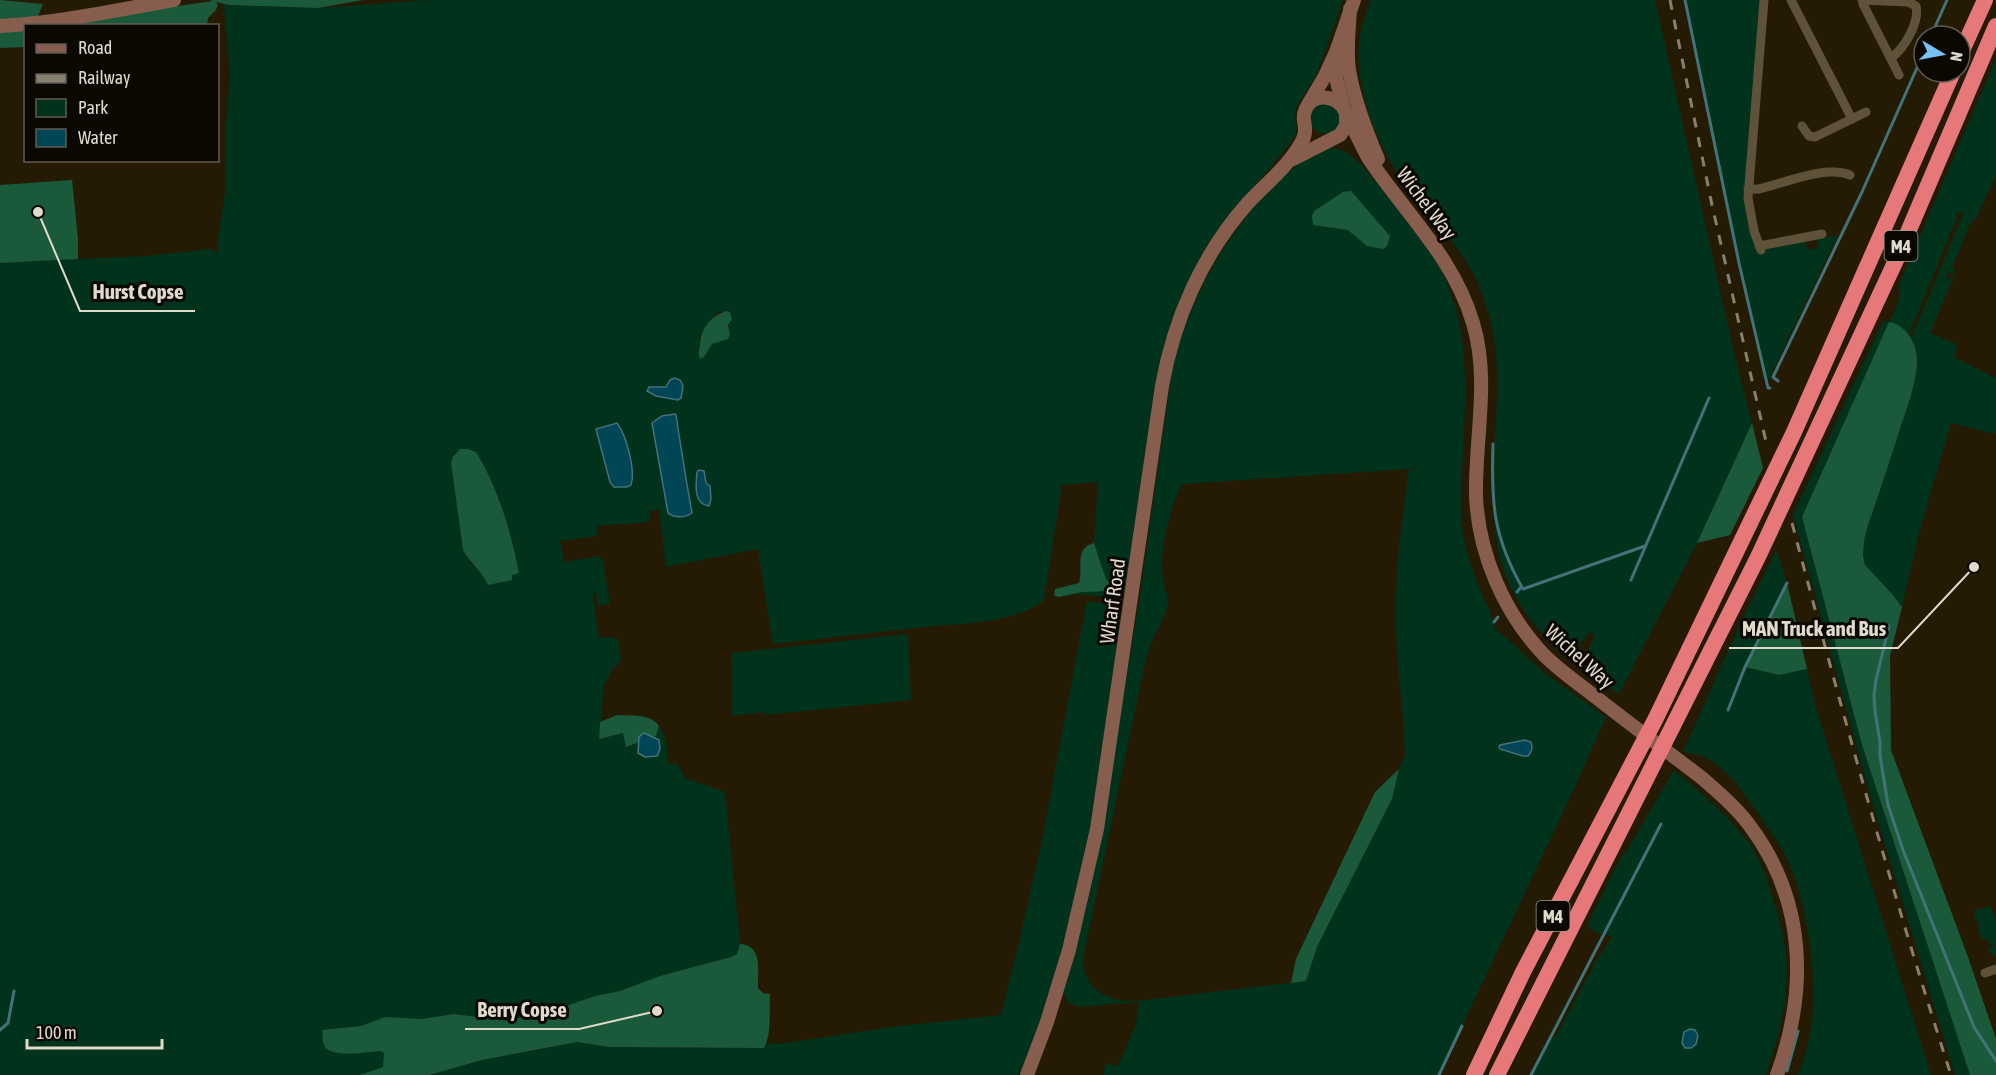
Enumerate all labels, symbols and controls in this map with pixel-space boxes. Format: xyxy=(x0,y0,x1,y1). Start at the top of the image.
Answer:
legend xyxy=(24,24,219,162)
north arrow xyxy=(1912,24,1972,84)
text: Road xyxy=(78,37,112,58)
text: N xyxy=(1947,50,1966,63)
text: Railway xyxy=(78,67,130,88)
text: Park xyxy=(78,97,108,118)
text: Water xyxy=(78,127,118,148)
street label: Wichel Way xyxy=(1392,162,1462,244)
road number: M4 xyxy=(1884,231,1918,261)
callout: Hurst Copse xyxy=(80,272,195,311)
text: Hurst Copse xyxy=(92,279,184,303)
street label: Wharf Road xyxy=(1095,557,1129,645)
callout: MAN Truck and Bus xyxy=(1729,609,1898,648)
text: MAN Truck and Bus xyxy=(1742,616,1887,640)
street label: Wichel Way xyxy=(1541,619,1619,693)
road number: M4 xyxy=(1536,901,1570,931)
callout: Berry Copse xyxy=(465,990,579,1029)
text: Berry Copse xyxy=(477,997,567,1021)
scale bar xyxy=(27,1012,162,1050)
text: 100 m xyxy=(36,1022,77,1043)

